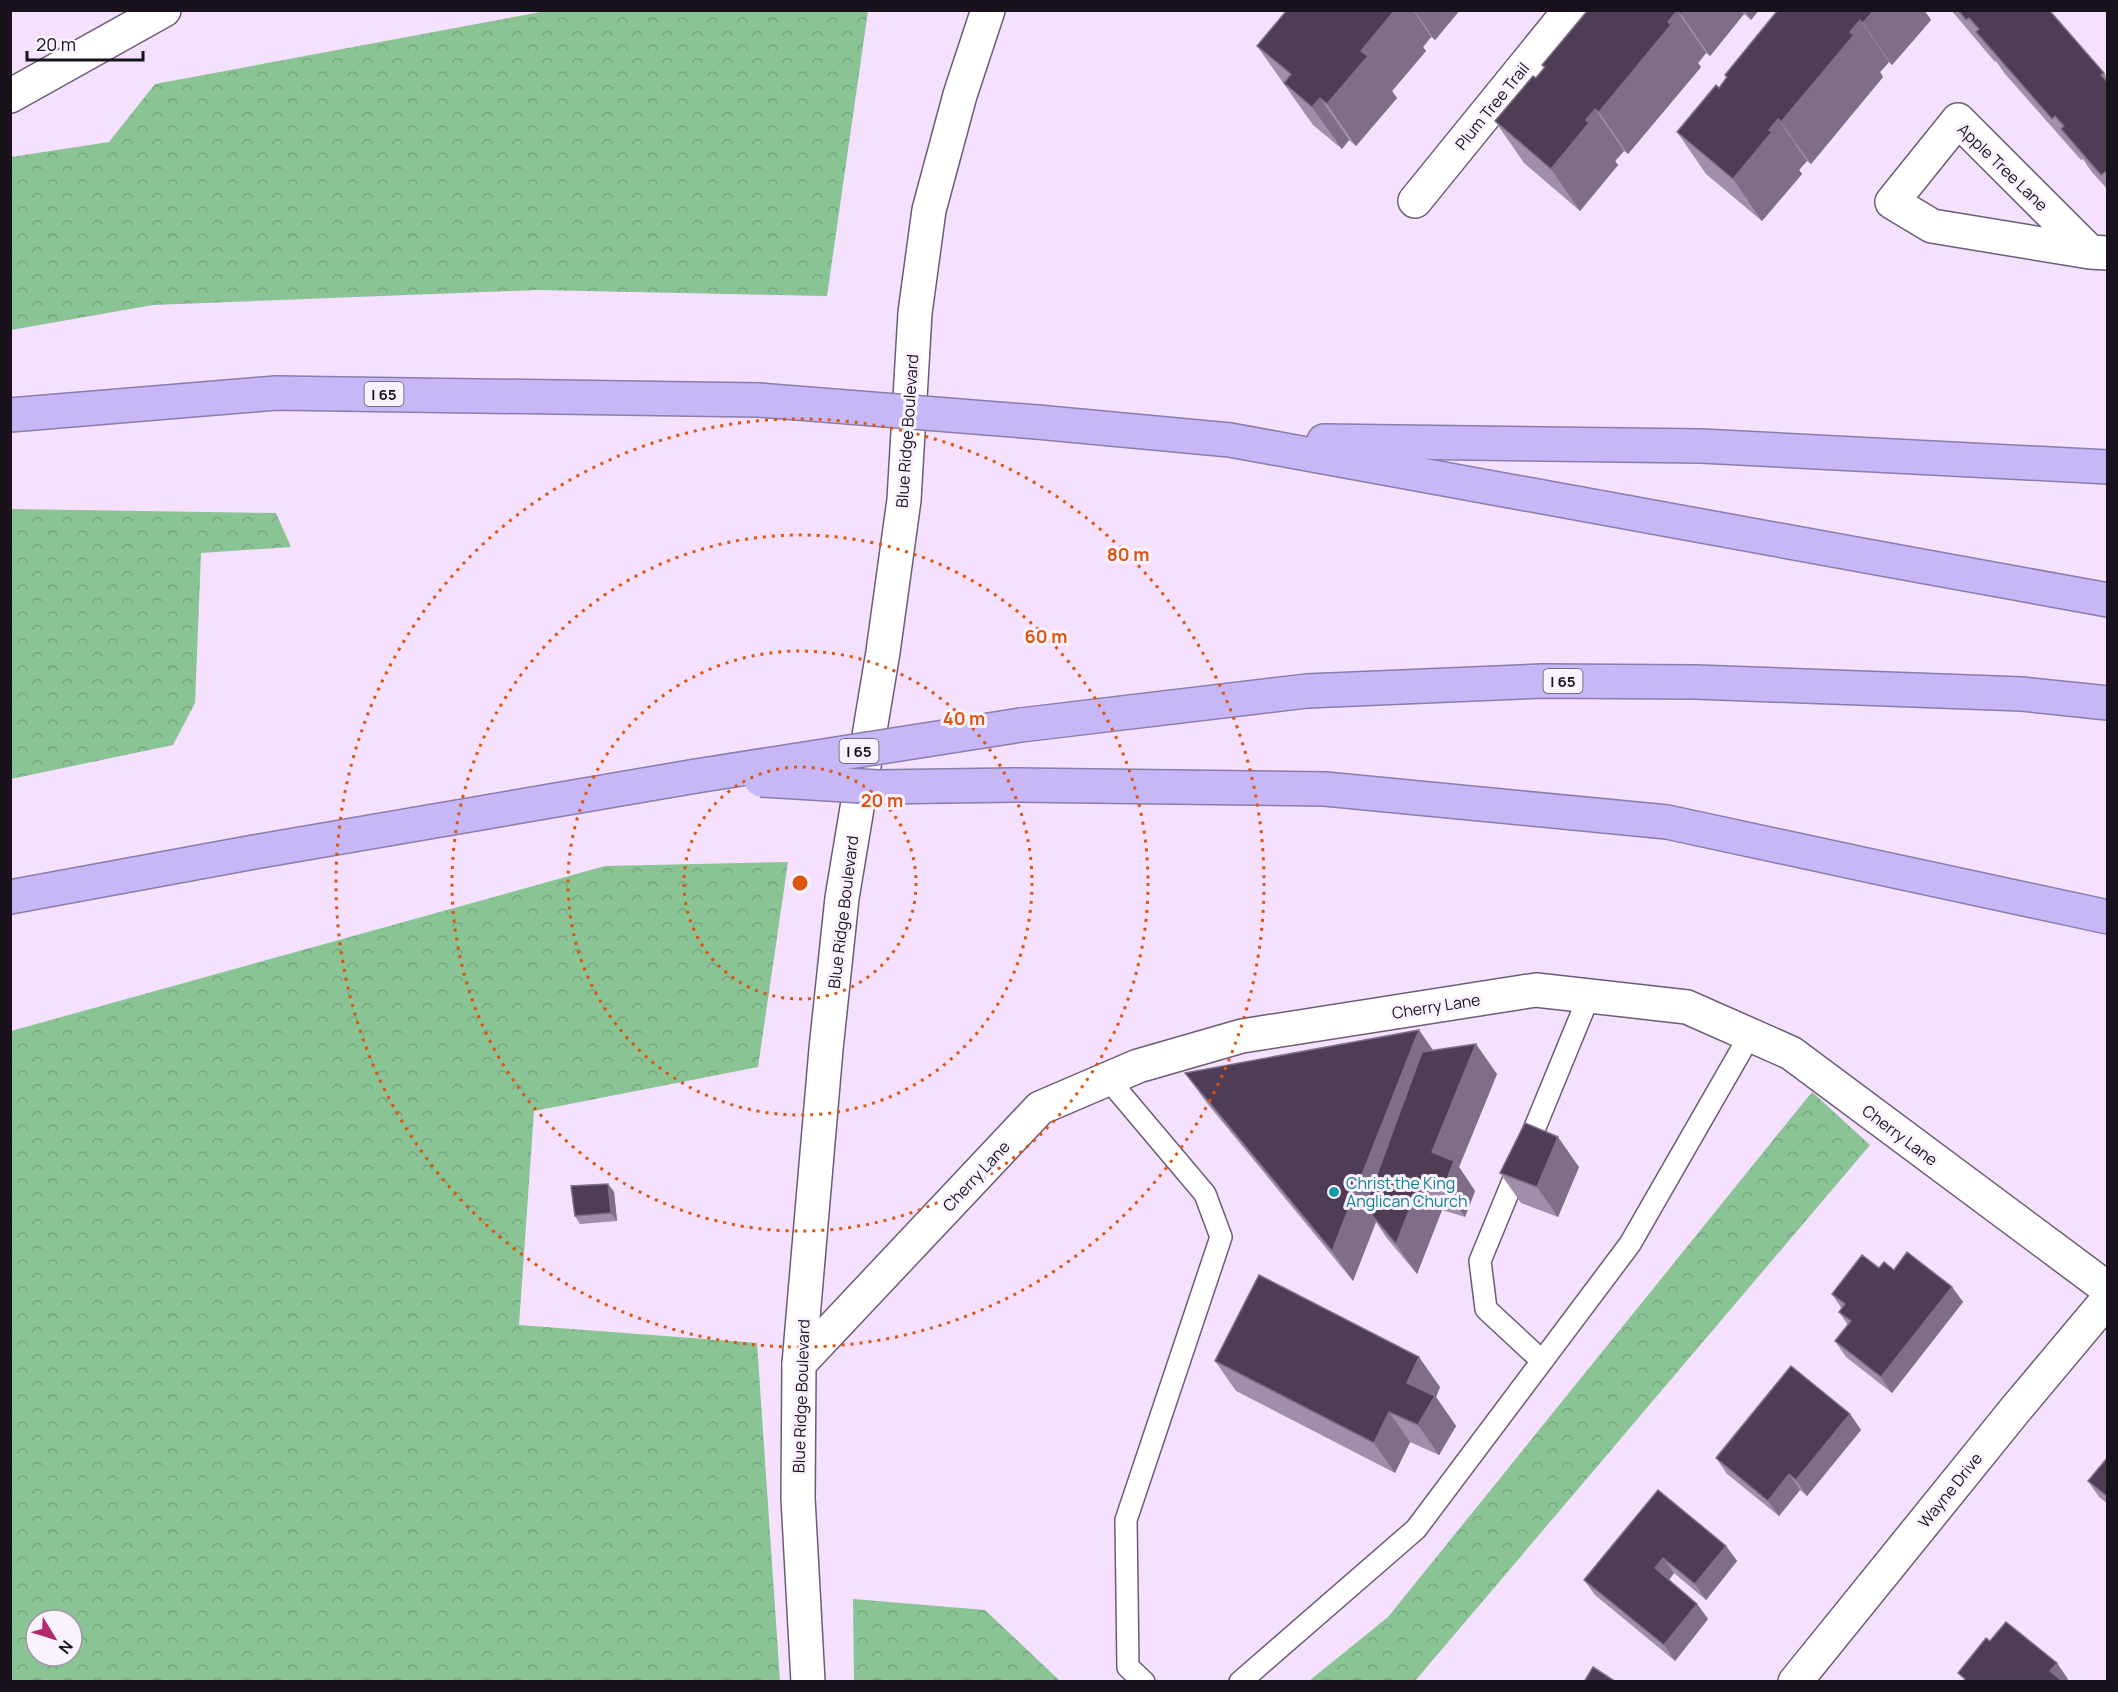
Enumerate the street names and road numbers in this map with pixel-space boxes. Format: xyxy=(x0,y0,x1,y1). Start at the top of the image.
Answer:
street label: Plum Tree Trail xyxy=(1450,58,1534,154)
street label: Apple Tree Lane xyxy=(1953,118,2053,216)
street label: Blue Ridge Boulevard xyxy=(891,353,923,509)
road number: I 65 xyxy=(364,382,404,406)
road number: I 65 xyxy=(1544,669,1582,693)
road number: I 65 xyxy=(840,739,878,763)
street label: Blue Ridge Boulevard xyxy=(823,834,863,990)
street label: Cherry Lane xyxy=(1390,988,1482,1024)
street label: Cherry Lane xyxy=(1858,1099,1942,1171)
street label: Cherry Lane xyxy=(938,1136,1014,1216)
street label: Blue Ridge Boulevard xyxy=(787,1319,815,1473)
street label: Wayne Drive xyxy=(1913,1448,1987,1532)

